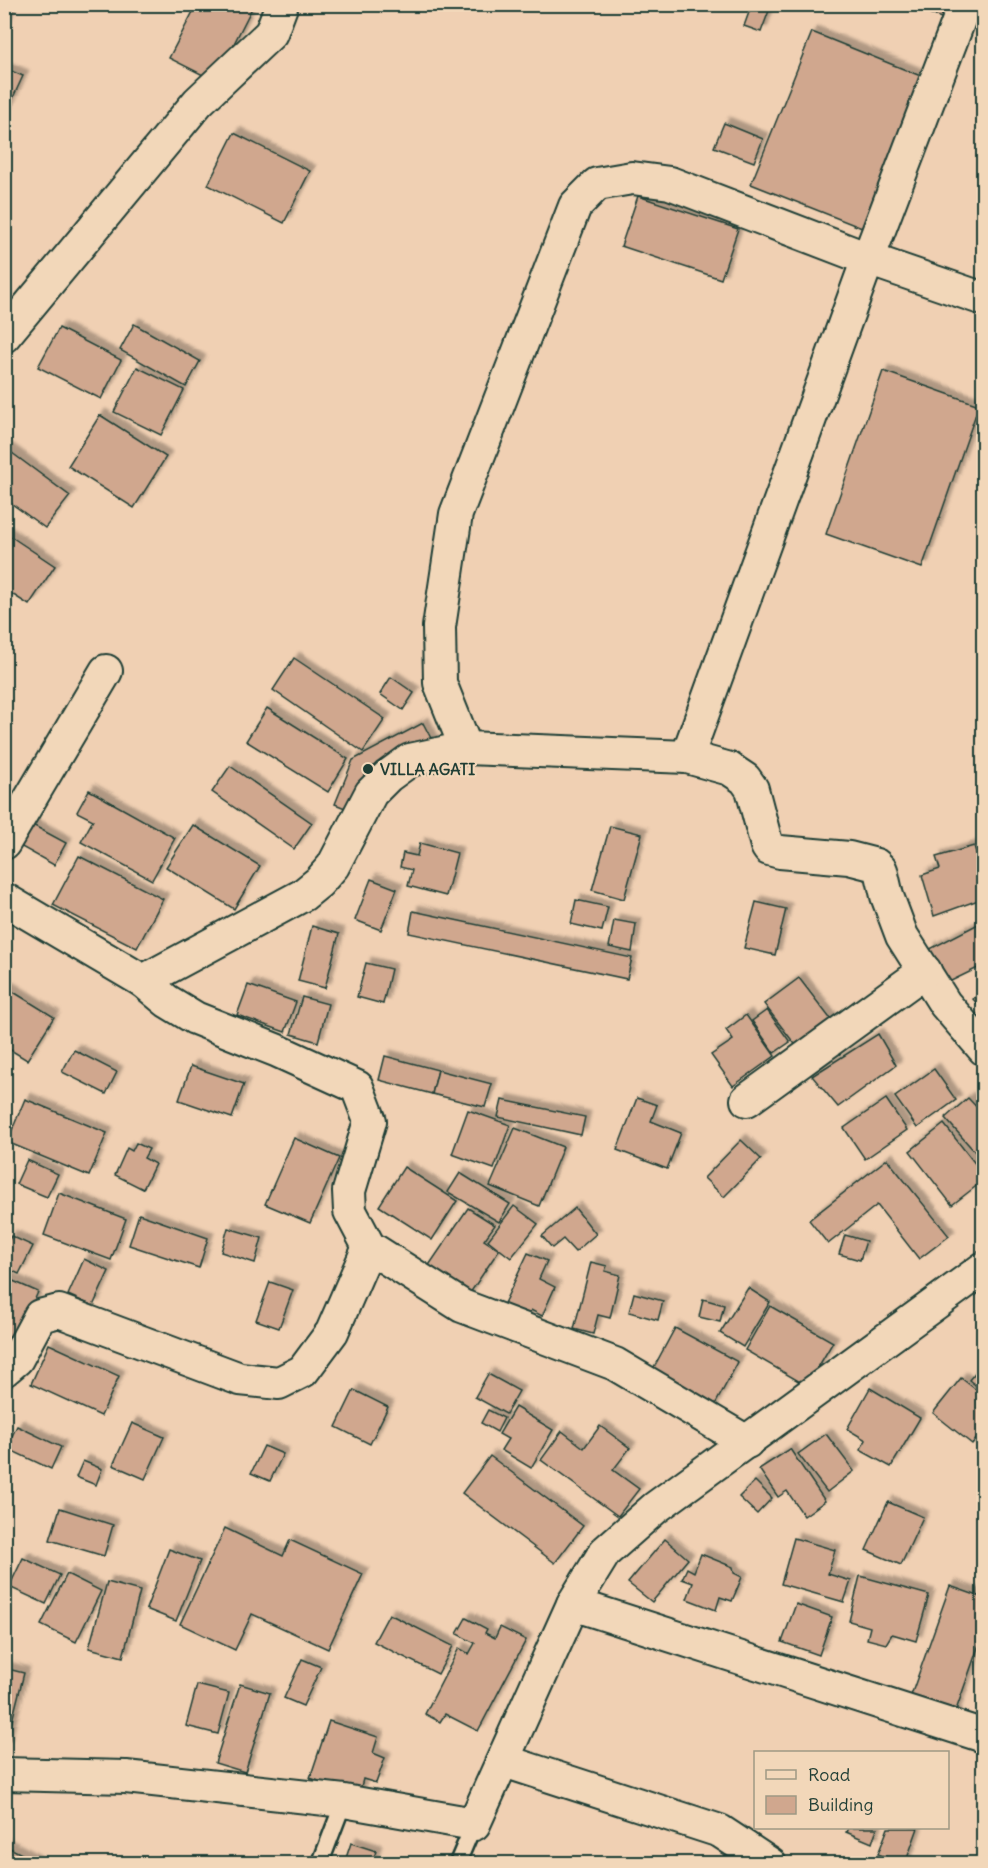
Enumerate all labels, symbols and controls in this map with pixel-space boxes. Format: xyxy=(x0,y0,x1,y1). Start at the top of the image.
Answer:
place label: VILLA AGATI xyxy=(380,759,475,779)
marker: VILLA AGATI xyxy=(361,762,375,776)
legend xyxy=(754,1751,949,1829)
text: Road xyxy=(808,1763,851,1786)
text: Building xyxy=(808,1793,873,1816)

